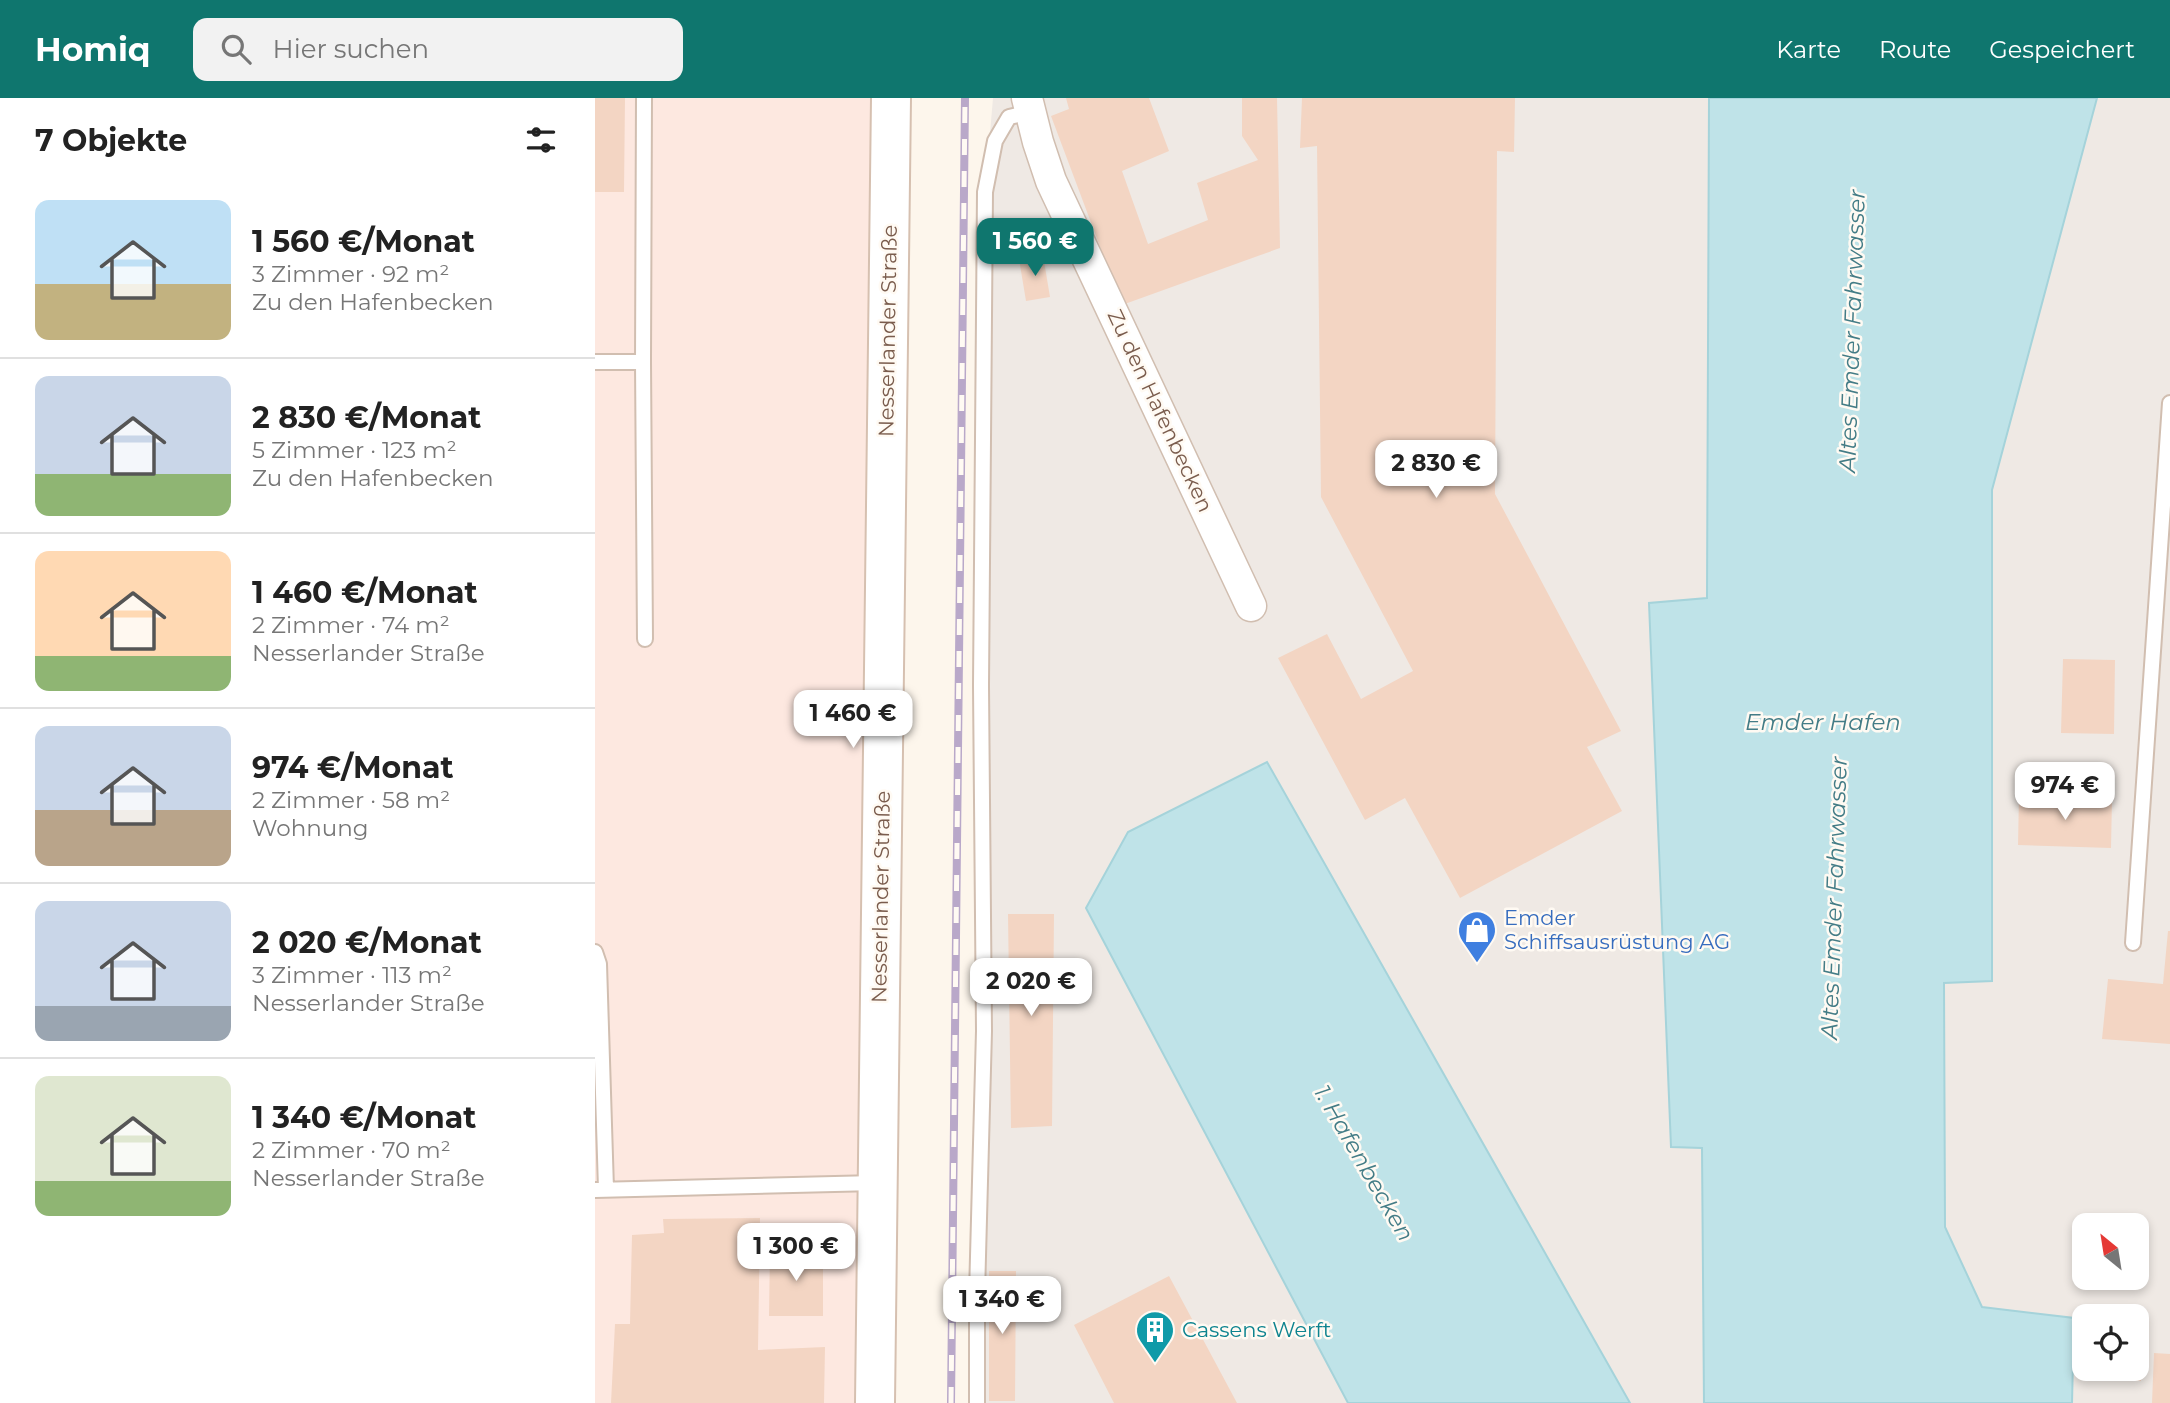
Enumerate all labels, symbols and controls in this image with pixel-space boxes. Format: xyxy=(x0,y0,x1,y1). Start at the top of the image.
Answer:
search box xyxy=(193,18,683,81)
text: Homiq xyxy=(35,29,151,69)
icon: search xyxy=(217,30,255,68)
text: Hier suchen xyxy=(273,33,429,65)
text: Karte xyxy=(1776,35,1841,64)
text: Route xyxy=(1879,35,1951,64)
text: Gespeichert xyxy=(1989,35,2135,64)
icon: filters xyxy=(522,121,560,159)
text: 7 Objekte xyxy=(35,122,187,159)
water label: Altes Emder Fahrwasser xyxy=(1833,188,1871,475)
pin: 1 560 € xyxy=(970,218,1100,278)
text: 1 560 €/Monat xyxy=(252,223,475,260)
street label: Nesserlander Straße xyxy=(873,225,902,437)
text: 1 560 € xyxy=(993,227,1077,255)
icon: home xyxy=(91,228,175,312)
text: 3 Zimmer · 92 m² xyxy=(252,260,449,288)
text: Zu den Hafenbecken xyxy=(252,288,494,316)
street label: Zu den Hafenbecken xyxy=(1103,306,1218,516)
text: 2 830 €/Monat xyxy=(252,399,481,436)
icon: home xyxy=(91,404,175,488)
text: 5 Zimmer · 123 m² xyxy=(252,436,457,464)
pin: 2 830 € xyxy=(1371,440,1501,500)
text: 2 830 € xyxy=(1391,449,1481,477)
text: Zu den Hafenbecken xyxy=(252,464,494,492)
text: 1 460 €/Monat xyxy=(252,574,478,611)
icon: home xyxy=(91,579,175,663)
text: 2 Zimmer · 74 m² xyxy=(252,611,450,639)
text: Nesserlander Straße xyxy=(252,639,485,667)
pin: 1 460 € xyxy=(788,690,918,750)
text: 1 460 € xyxy=(810,699,896,727)
water label: Emder Hafen xyxy=(1745,708,1901,736)
text: 974 €/Monat xyxy=(252,749,454,786)
icon: home xyxy=(91,754,175,838)
water label: Altes Emder Fahrwasser xyxy=(1815,755,1853,1042)
pin: 974 € xyxy=(2016,762,2114,822)
text: 974 € xyxy=(2031,771,2099,799)
text: 2 Zimmer · 58 m² xyxy=(252,786,450,814)
street label: Nesserlander Straße xyxy=(866,791,895,1003)
text: Wohnung xyxy=(252,814,369,842)
place label: Emder Schiffsausrüstung AG xyxy=(1504,905,1730,954)
shop icon: Emder Schiffsausrüstung AG xyxy=(1456,909,1498,964)
text: 2 020 €/Monat xyxy=(252,924,482,961)
icon: home xyxy=(91,929,175,1013)
pin: 2 020 € xyxy=(966,958,1096,1018)
text: 3 Zimmer · 113 m² xyxy=(252,961,452,989)
text: 2 020 € xyxy=(986,967,1076,995)
text: Nesserlander Straße xyxy=(252,989,485,1017)
water label: 1. Hafenbecken xyxy=(1308,1080,1420,1246)
text: 1 340 €/Monat xyxy=(252,1099,476,1136)
icon: home xyxy=(91,1104,175,1188)
text: 2 Zimmer · 70 m² xyxy=(252,1136,451,1164)
text: Nesserlander Straße xyxy=(252,1164,485,1192)
north arrow xyxy=(2072,1213,2149,1290)
map controls xyxy=(2072,1213,2149,1381)
pin: 1 300 € xyxy=(731,1224,861,1283)
text: 1 300 € xyxy=(753,1232,839,1260)
pin: 1 340 € xyxy=(937,1276,1067,1336)
text: 1 340 € xyxy=(959,1285,1045,1313)
button: locate xyxy=(2072,1304,2149,1381)
building icon: Cassens Werft xyxy=(1134,1309,1176,1364)
place label: Cassens Werft xyxy=(1182,1317,1331,1342)

